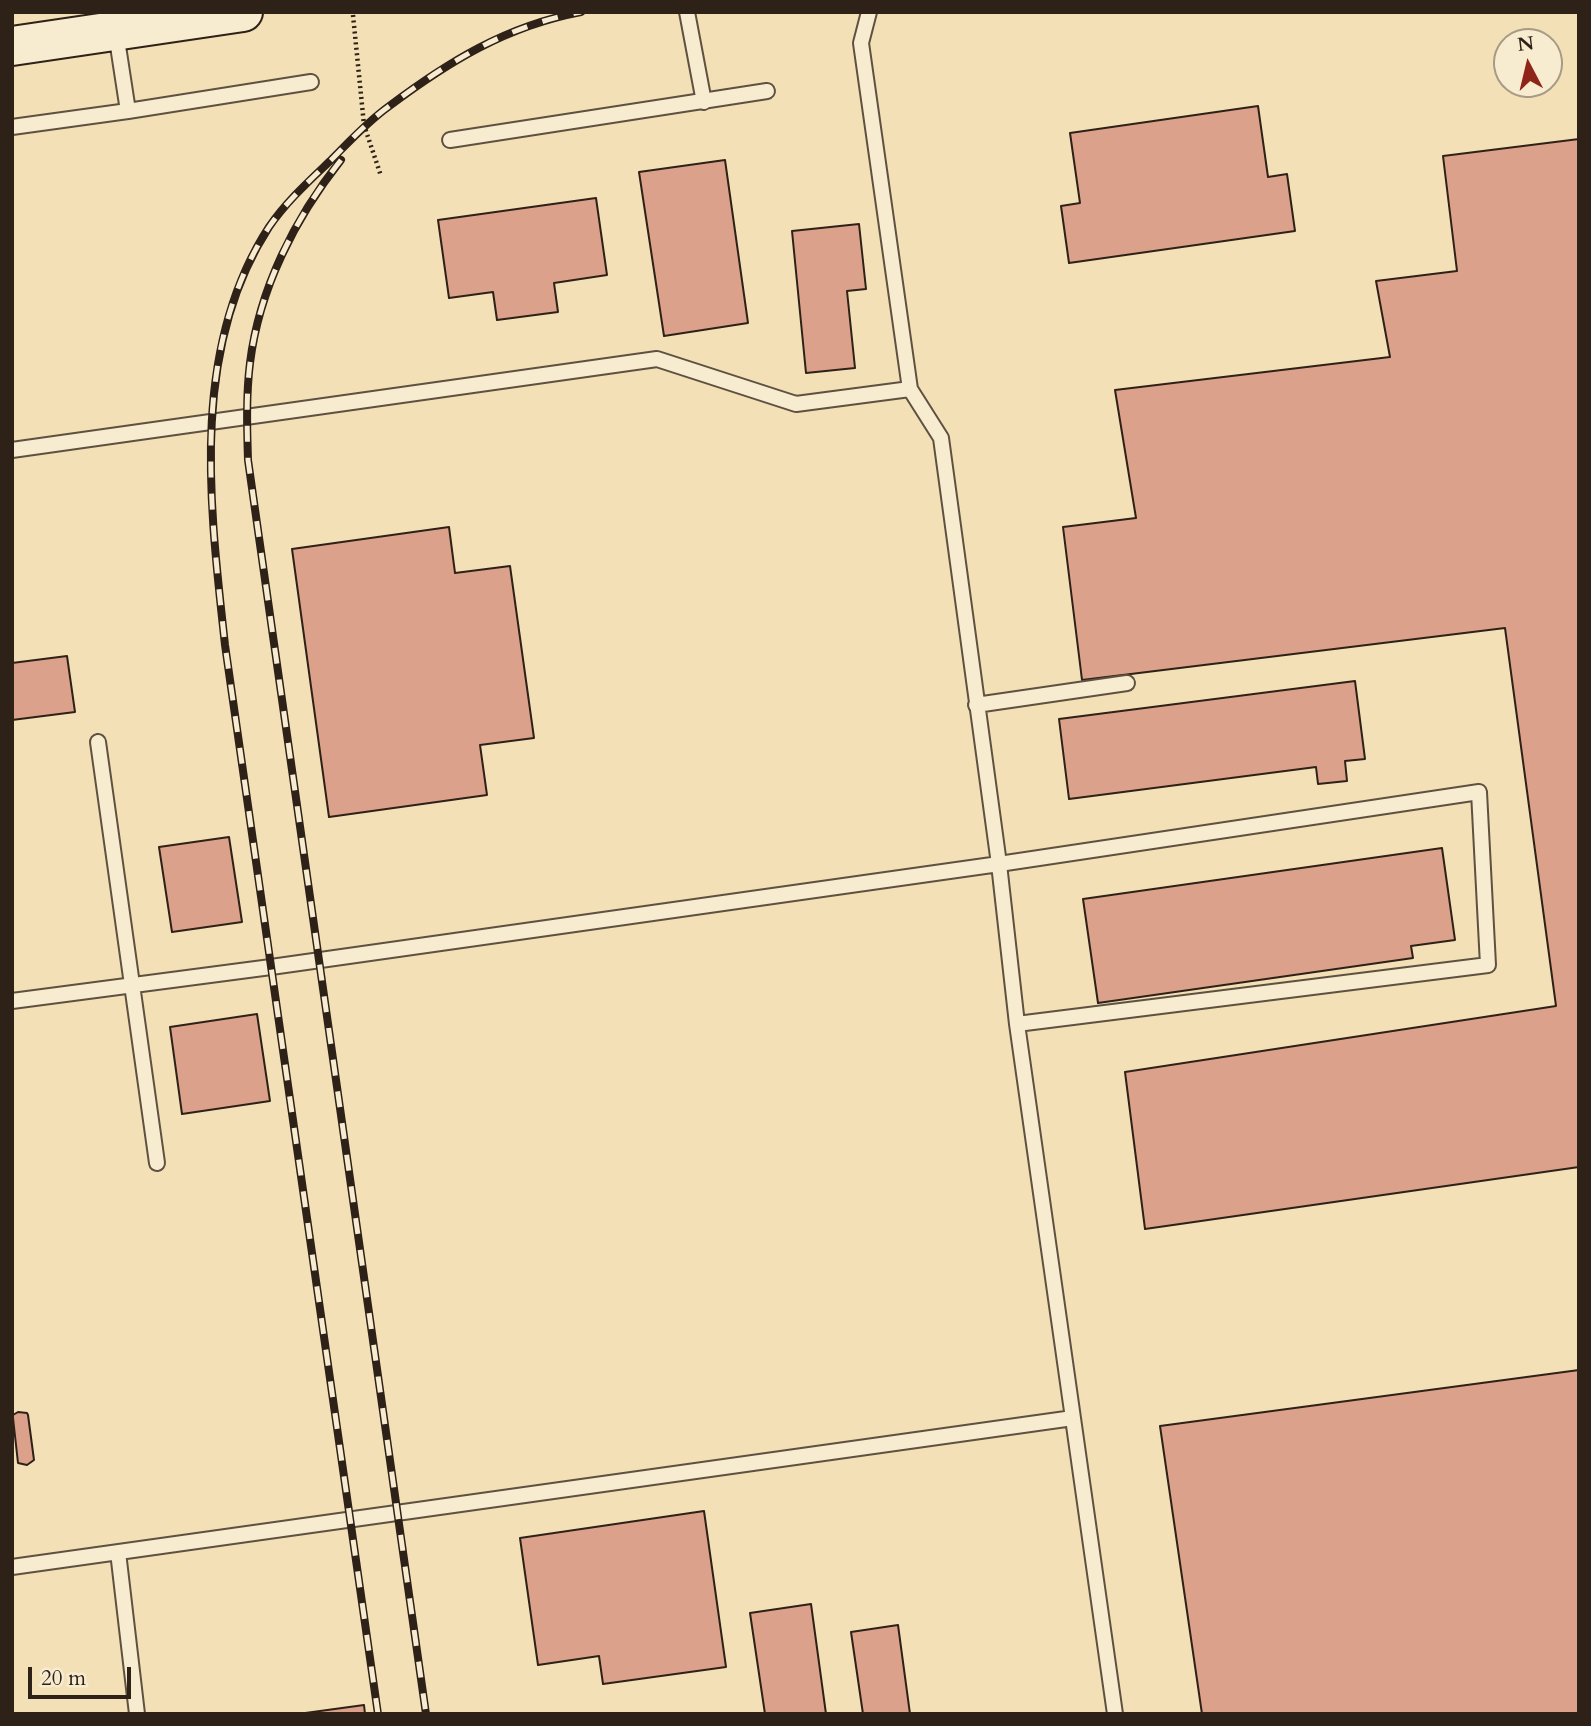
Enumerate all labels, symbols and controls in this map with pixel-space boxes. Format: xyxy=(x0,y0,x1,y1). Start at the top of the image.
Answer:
north arrow xyxy=(1493,28,1563,98)
text: N xyxy=(1516,30,1535,58)
scale bar xyxy=(32,1652,135,1696)
text: 20 m xyxy=(41,1664,86,1693)

